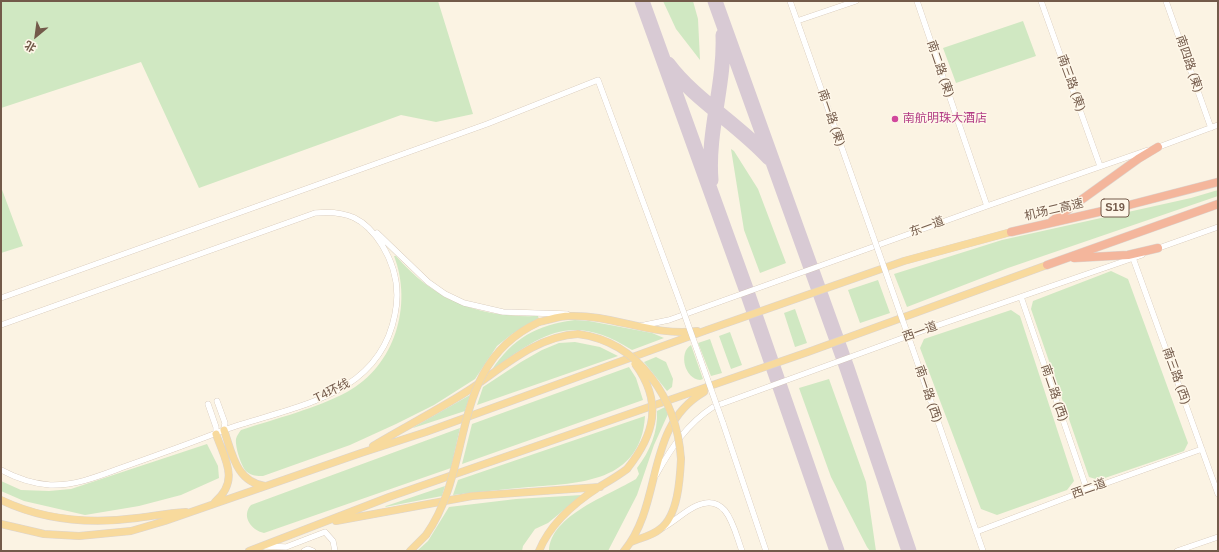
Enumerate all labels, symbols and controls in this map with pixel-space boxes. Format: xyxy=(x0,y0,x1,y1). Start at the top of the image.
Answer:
north arrow xyxy=(16,16,56,56)
street label: 南四路 (東) xyxy=(1173,34,1205,94)
text: 北 xyxy=(22,39,38,54)
street label: 南二路 (東) xyxy=(924,39,956,99)
street label: 南三路 (東) xyxy=(1054,53,1088,113)
street label: 南一路 (東) xyxy=(815,88,847,148)
place label: 南航明珠大酒店 xyxy=(903,112,987,126)
marker: 南航明珠大酒店 xyxy=(890,114,900,124)
street label: 机场二高速 xyxy=(1023,196,1085,224)
road number: S19 xyxy=(1101,199,1129,217)
street label: 东一道 xyxy=(908,214,946,240)
street label: 西一道 xyxy=(901,319,939,345)
street label: 南三路 (西) xyxy=(1159,346,1193,406)
street label: 南二路 (西) xyxy=(1038,363,1070,423)
street label: 南一路 (西) xyxy=(912,364,944,424)
street label: T4环线 xyxy=(312,376,352,406)
street label: 西二道 xyxy=(1070,476,1108,502)

